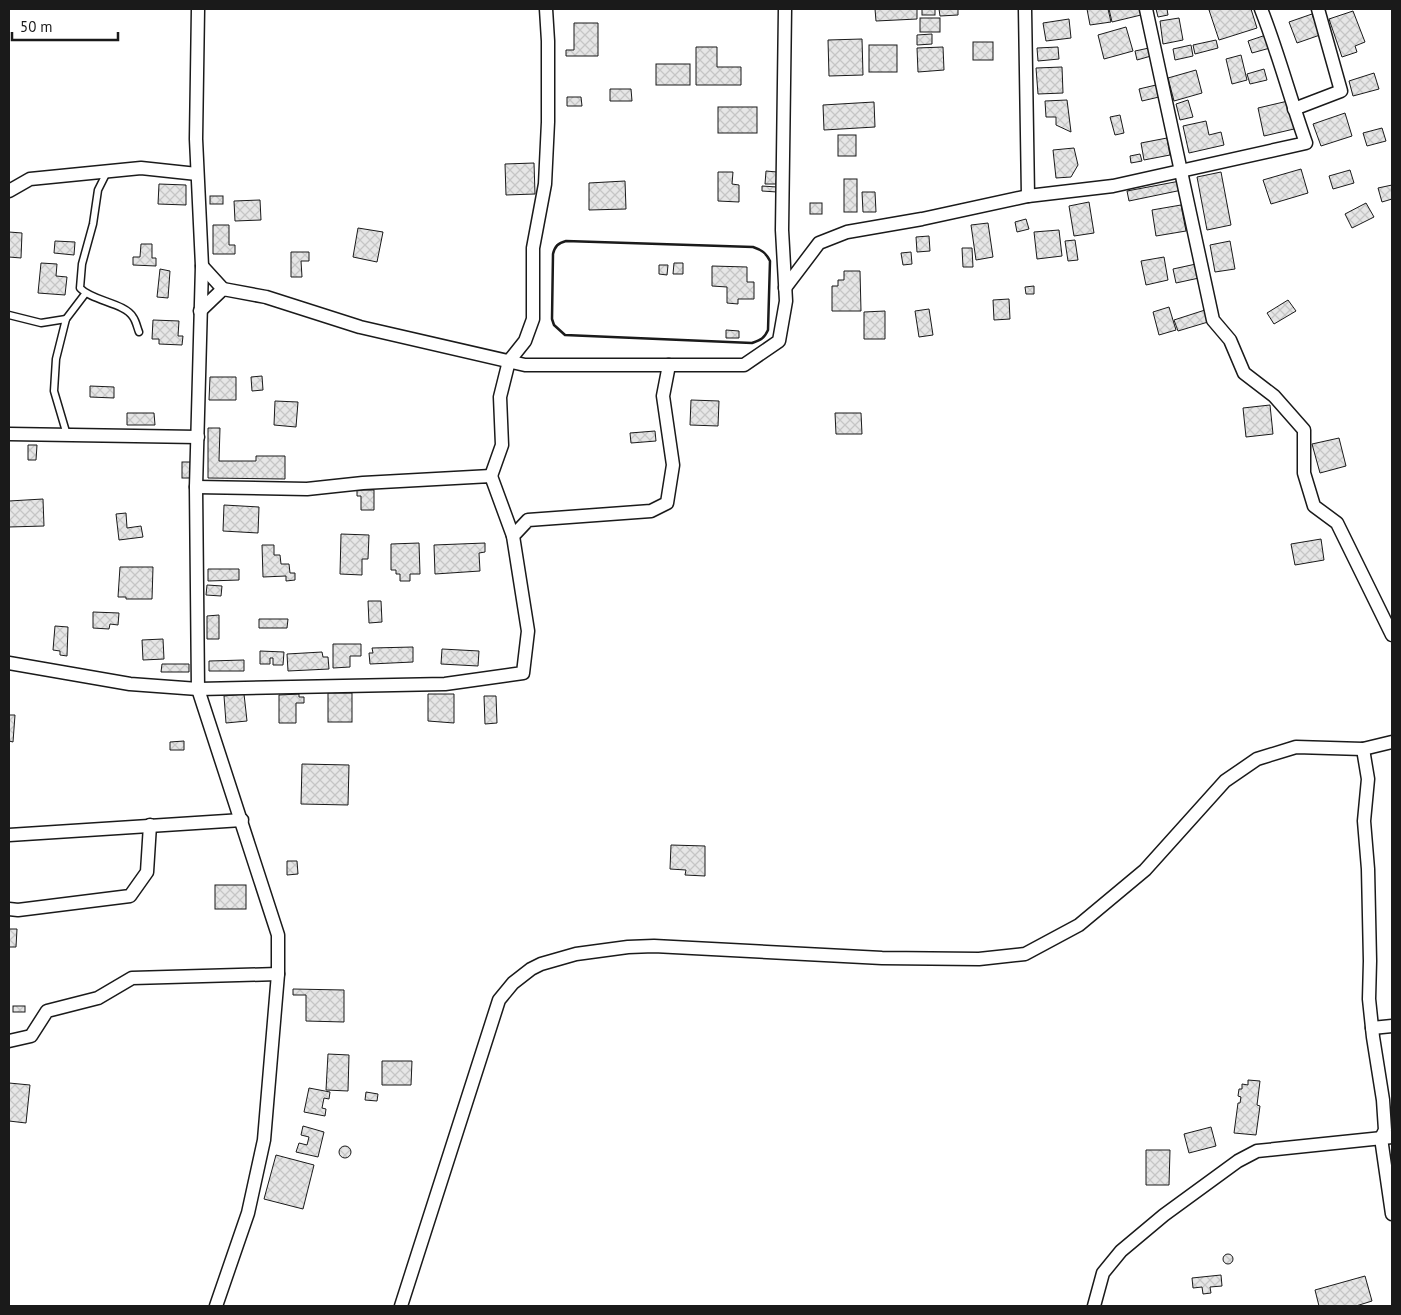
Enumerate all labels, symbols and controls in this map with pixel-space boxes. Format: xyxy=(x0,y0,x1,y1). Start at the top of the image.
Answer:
scale bar xyxy=(12,10,119,42)
text: 50 m xyxy=(20,17,53,36)

